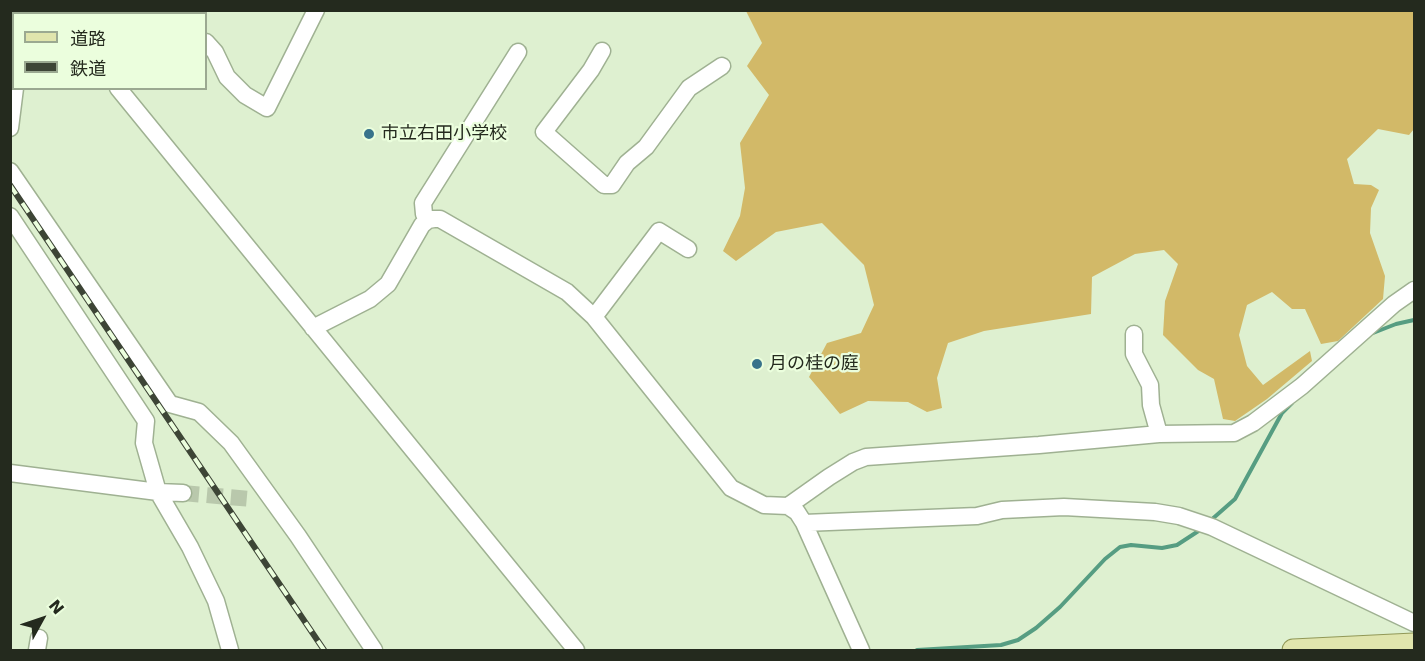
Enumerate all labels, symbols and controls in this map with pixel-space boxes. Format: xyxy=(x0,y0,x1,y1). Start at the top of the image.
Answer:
legend xyxy=(12,12,207,90)
text: 道路 xyxy=(70,28,106,49)
text: 鉄道 xyxy=(70,58,106,79)
place label: 市立右田小学校 xyxy=(381,123,507,145)
marker: 市立右田小学校 xyxy=(362,127,376,141)
place label: 月の桂の庭 xyxy=(769,353,859,375)
marker: 月の桂の庭 xyxy=(750,357,764,371)
north arrow xyxy=(12,589,72,649)
text: N xyxy=(45,596,68,618)

